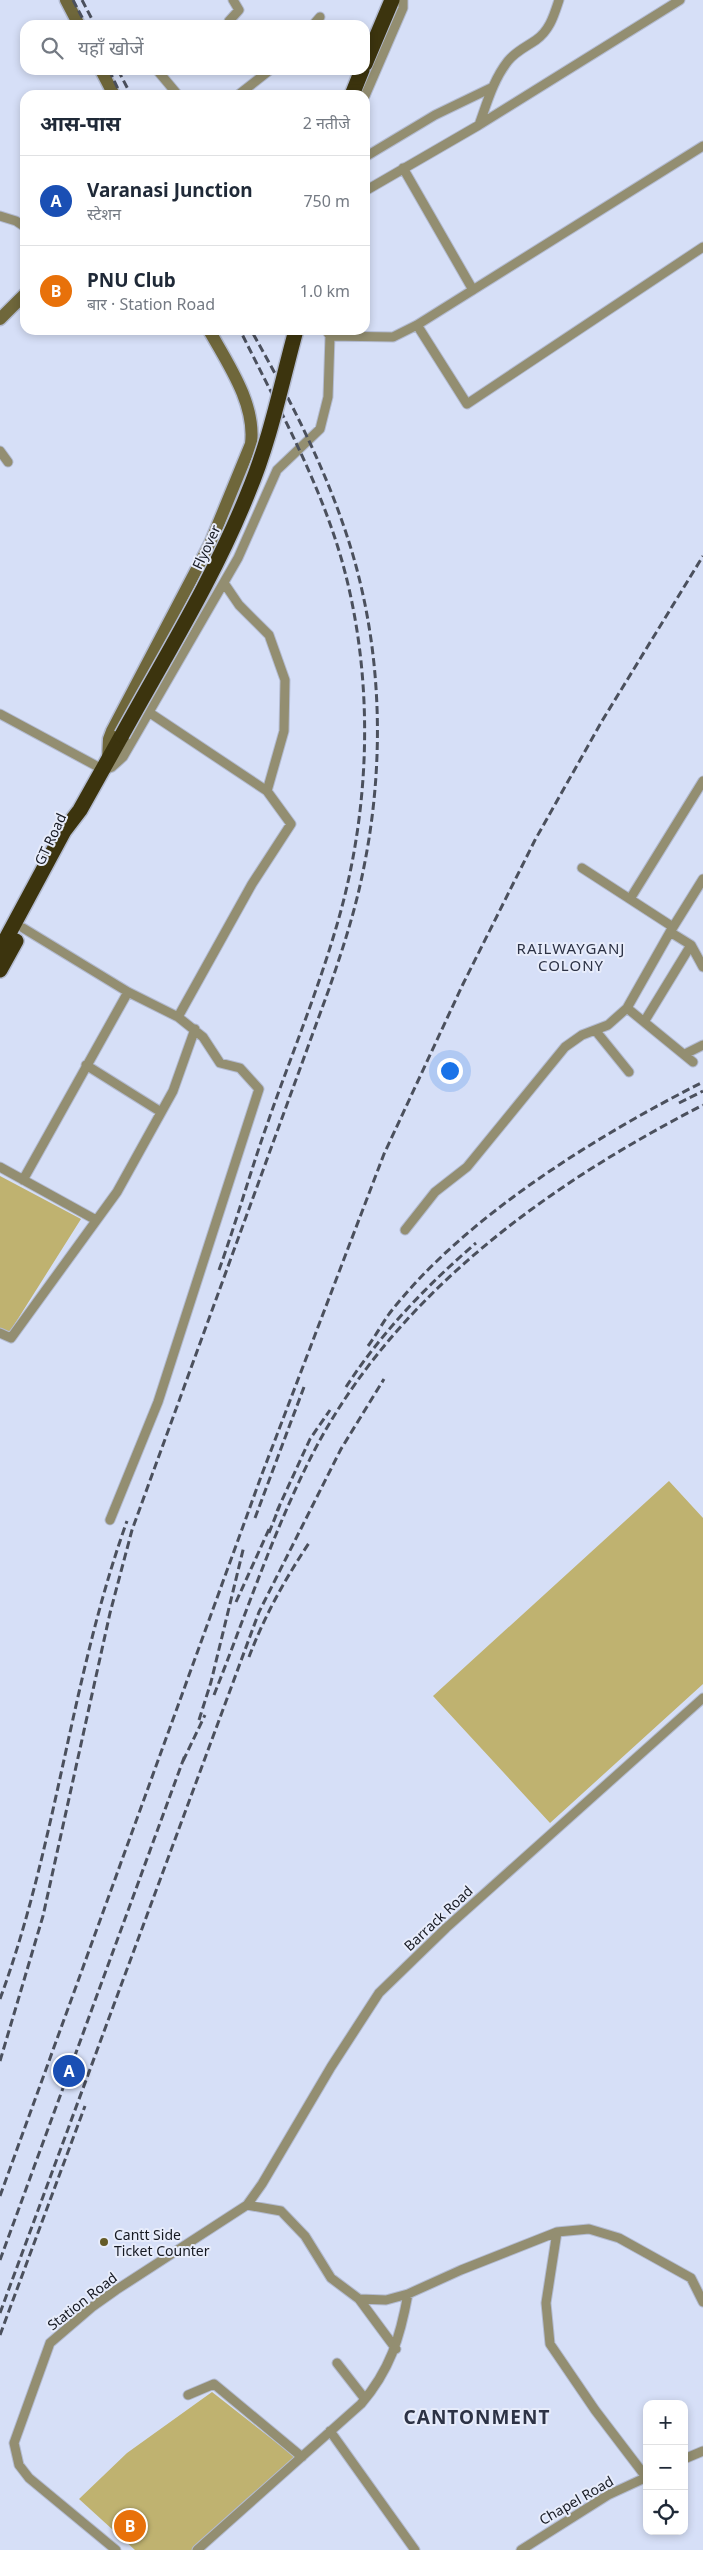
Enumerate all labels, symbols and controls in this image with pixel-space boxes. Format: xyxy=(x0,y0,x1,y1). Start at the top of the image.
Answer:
search box xyxy=(20,20,370,75)
icon: search xyxy=(38,34,66,62)
text: यहाँ खोजें xyxy=(78,35,144,61)
text: आस-पास xyxy=(40,109,121,137)
text: 2 नतीजे xyxy=(303,112,350,134)
text: Varanasi Junction xyxy=(87,177,253,203)
text: A xyxy=(50,190,62,212)
text: 750 m xyxy=(303,190,350,212)
text: स्टेशन xyxy=(87,203,121,225)
text: PNU Club xyxy=(87,267,176,293)
text: B xyxy=(51,280,61,302)
text: 1.0 km xyxy=(300,280,350,302)
text: बार · Station Road xyxy=(87,293,215,315)
street label: Flyover xyxy=(187,521,225,572)
street label: GT Road xyxy=(30,810,70,868)
district label: RAILWAYGANJ COLONY xyxy=(517,938,625,975)
your location xyxy=(437,1058,463,1084)
street label: Barrack Road xyxy=(399,1881,477,1955)
pin: A xyxy=(53,2052,85,2090)
place label: Cantt Side Ticket Counter xyxy=(114,2225,210,2260)
marker: Cantt Side Ticket Counter xyxy=(98,2236,110,2248)
street label: Station Road xyxy=(43,2268,121,2334)
map controls xyxy=(643,2400,688,2535)
button: + xyxy=(643,2400,688,2445)
district label: CANTONMENT xyxy=(404,2404,550,2430)
button: − xyxy=(643,2445,688,2490)
street label: Chapel Road xyxy=(535,2471,617,2529)
button: locate xyxy=(643,2490,688,2535)
pin: B xyxy=(114,2507,146,2545)

